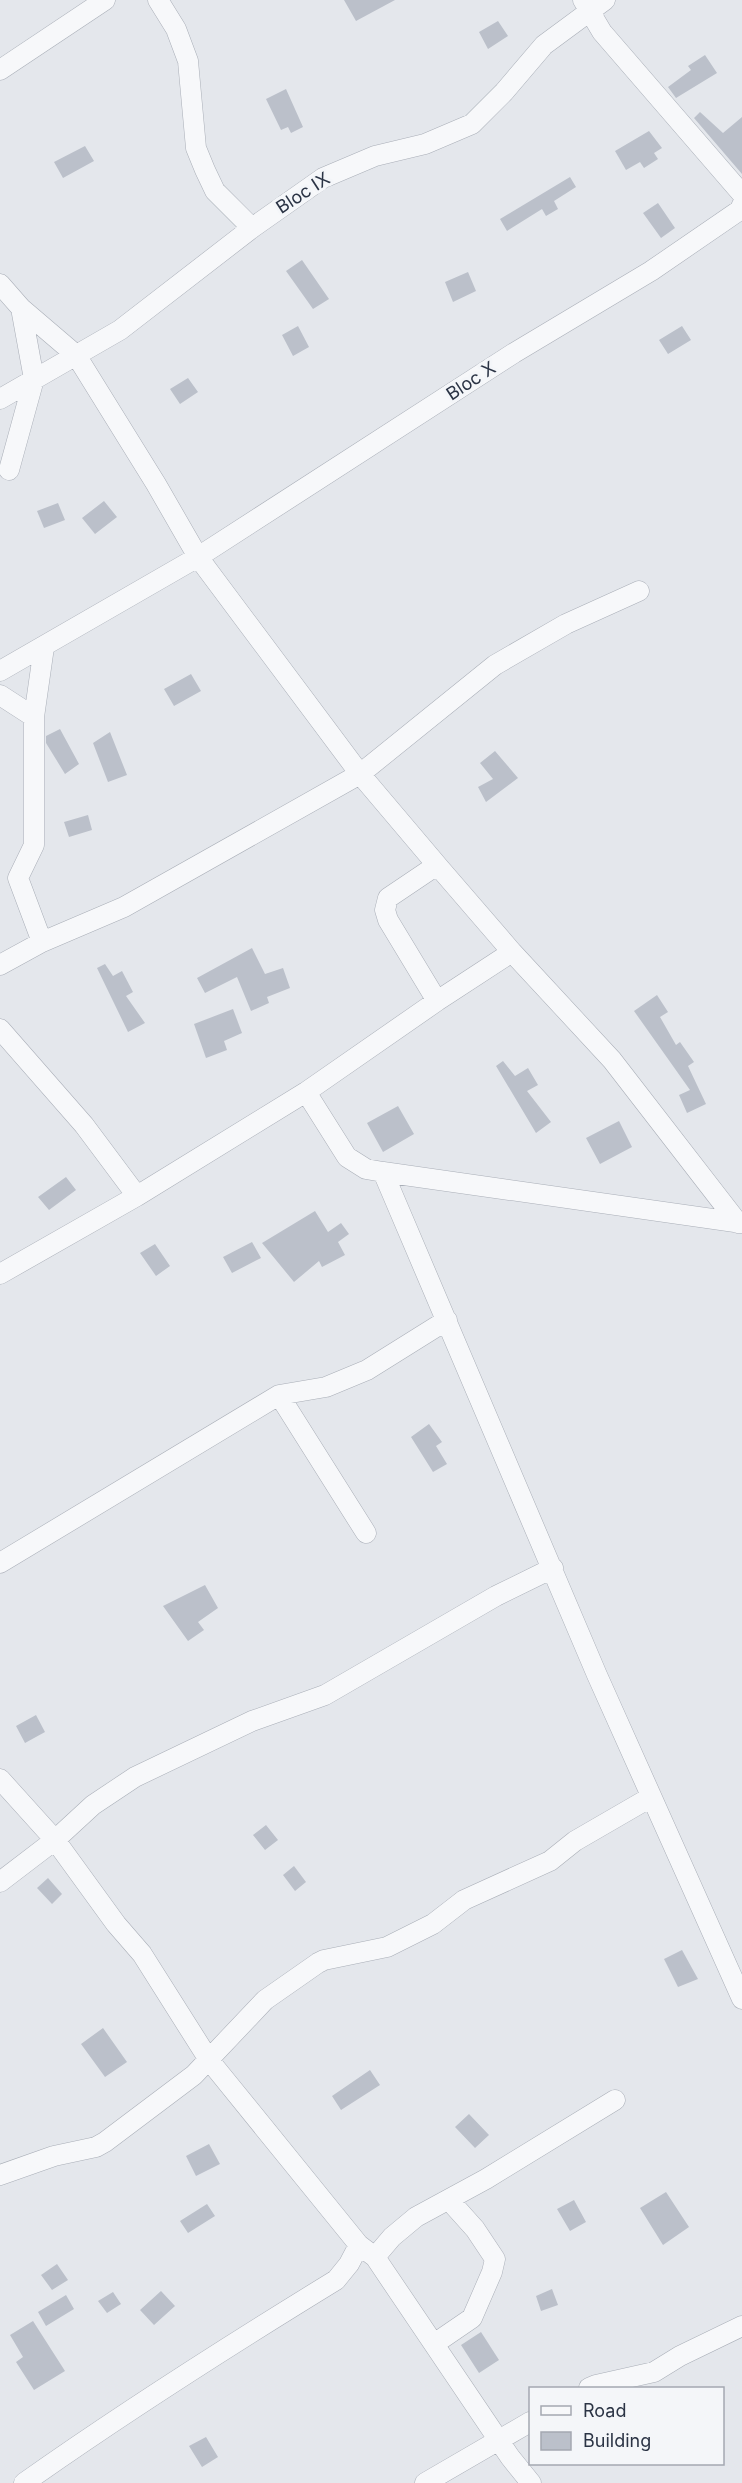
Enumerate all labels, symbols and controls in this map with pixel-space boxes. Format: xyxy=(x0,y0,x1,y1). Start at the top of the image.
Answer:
street label: Bloc IX xyxy=(272,168,333,218)
street label: Bloc X xyxy=(442,357,499,404)
legend xyxy=(529,2387,724,2465)
text: Road xyxy=(583,2400,626,2421)
text: Building xyxy=(583,2430,651,2451)

